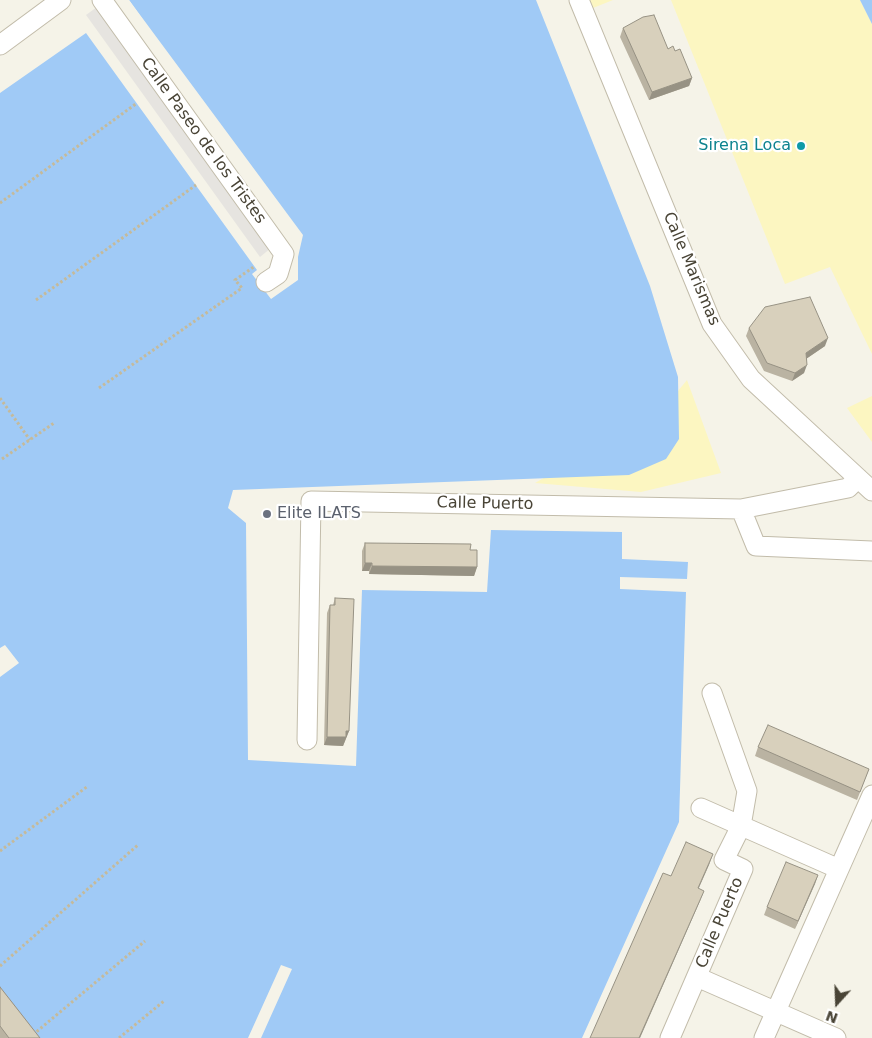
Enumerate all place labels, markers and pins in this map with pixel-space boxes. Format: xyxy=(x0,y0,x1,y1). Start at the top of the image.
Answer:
place label: Sirena Loca xyxy=(698,136,791,156)
marker: Sirena Loca xyxy=(795,140,807,152)
place label: Elite ILATS xyxy=(277,504,361,524)
marker: Elite ILATS xyxy=(261,508,273,520)

